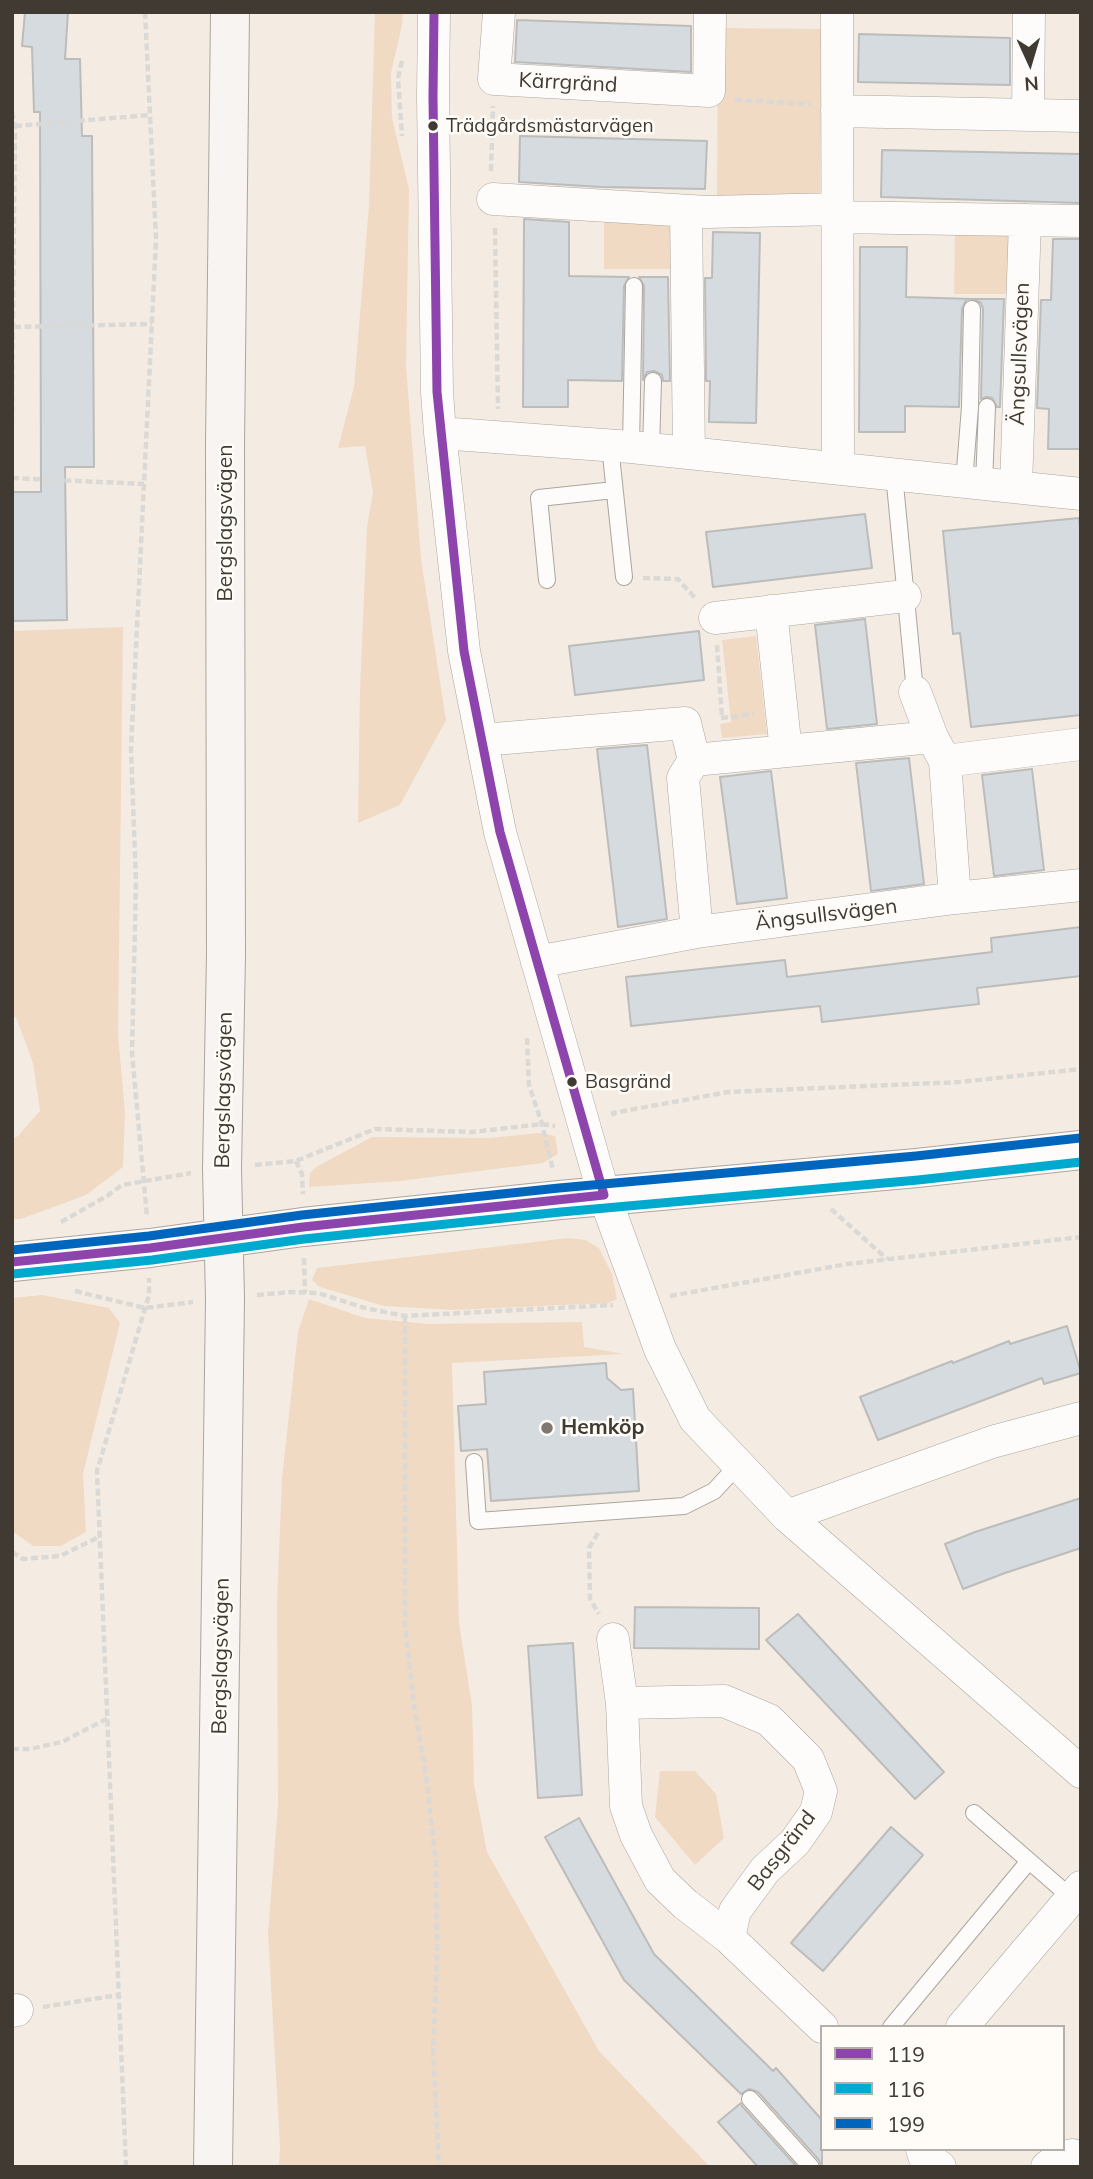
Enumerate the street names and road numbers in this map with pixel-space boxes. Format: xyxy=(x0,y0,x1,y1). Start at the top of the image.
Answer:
street label: Kärrgränd xyxy=(518,68,618,98)
street label: Ängsullsvägen xyxy=(1005,282,1035,426)
street label: Bergslagsvägen xyxy=(213,445,239,601)
street label: Ängsullsvägen xyxy=(753,894,899,936)
street label: Bergslagsvägen xyxy=(210,1011,238,1169)
street label: Bergslagsvägen xyxy=(207,1577,235,1735)
street label: Basgränd xyxy=(743,1806,821,1896)

